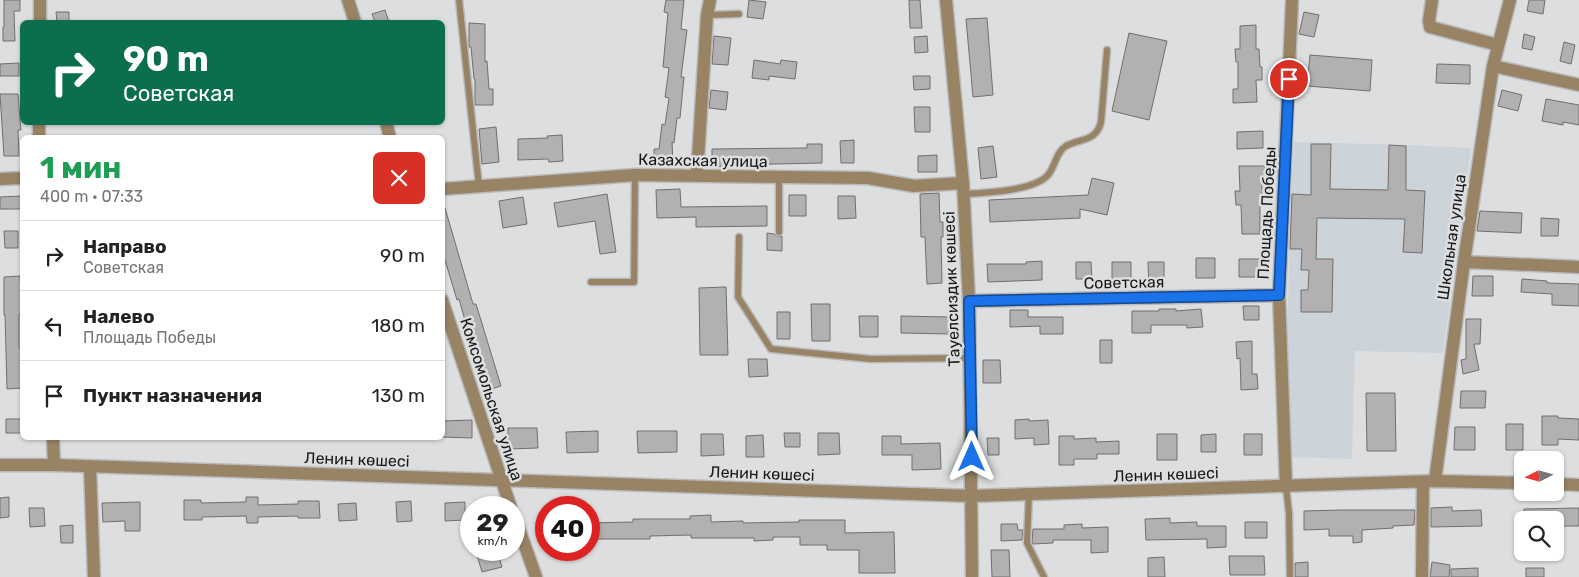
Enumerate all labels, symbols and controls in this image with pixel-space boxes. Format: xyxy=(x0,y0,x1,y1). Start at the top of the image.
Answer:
text: 90 m xyxy=(123,38,209,80)
icon: right xyxy=(40,40,105,105)
pin xyxy=(1268,58,1310,100)
icon: arrive xyxy=(1275,65,1303,93)
text: Советская xyxy=(123,80,234,107)
street label: Площадь Победы xyxy=(1254,146,1279,280)
text: 1 мин xyxy=(40,150,121,186)
street label: Казахская улица xyxy=(638,150,768,171)
button: close xyxy=(373,152,425,204)
street label: Школьная улица xyxy=(1433,173,1470,301)
text: 400 m · 07:33 xyxy=(40,187,143,206)
street label: Тауелсиздик көшесі xyxy=(939,211,964,367)
text: Направо xyxy=(83,235,167,258)
icon: right xyxy=(40,242,68,270)
text: 90 m xyxy=(380,244,425,267)
text: Советская xyxy=(83,258,164,277)
street label: Советская xyxy=(1083,272,1165,293)
text: Налево xyxy=(83,305,155,328)
icon: left xyxy=(40,312,68,340)
text: 180 m xyxy=(371,314,425,337)
street label: Комсомольская улица xyxy=(456,315,527,483)
text: Площадь Победы xyxy=(83,328,216,347)
icon: arrive xyxy=(40,382,68,410)
text: Пункт назначения xyxy=(83,384,262,407)
text: 130 m xyxy=(372,384,425,407)
position arrow xyxy=(945,430,997,482)
street label: Ленин көшесі xyxy=(304,448,410,471)
north arrow xyxy=(1514,451,1564,501)
map controls xyxy=(1514,451,1564,561)
street label: Ленин көшесі xyxy=(709,462,815,485)
street label: Ленин көшесі xyxy=(1113,463,1219,486)
speed limit sign: 40 xyxy=(535,496,600,561)
text: 29 xyxy=(476,508,509,537)
button: search xyxy=(1514,511,1564,561)
text: km/h xyxy=(478,534,507,548)

